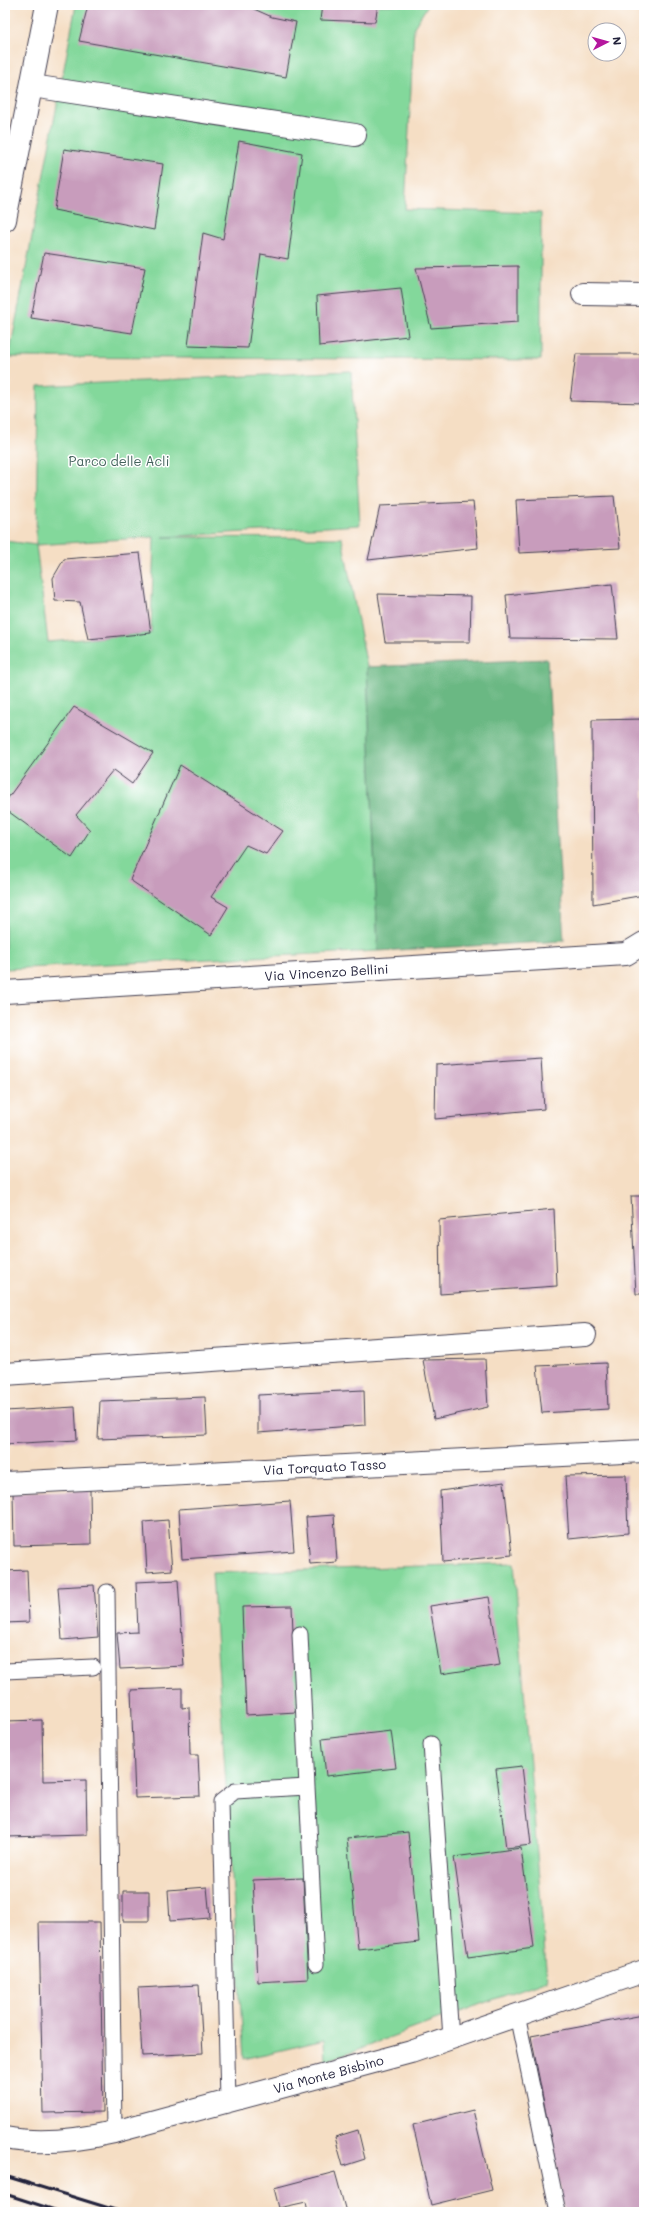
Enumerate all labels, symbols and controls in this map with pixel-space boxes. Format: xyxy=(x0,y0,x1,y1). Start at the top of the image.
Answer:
north arrow xyxy=(587,22,627,62)
text: N xyxy=(610,36,625,46)
park label: Parco delle Acli xyxy=(69,452,170,469)
street label: Via Vincenzo Bellini xyxy=(264,960,389,984)
street label: Via Torquato Tasso xyxy=(263,1455,387,1478)
street label: Via Monte Bisbino xyxy=(271,2051,386,2097)

